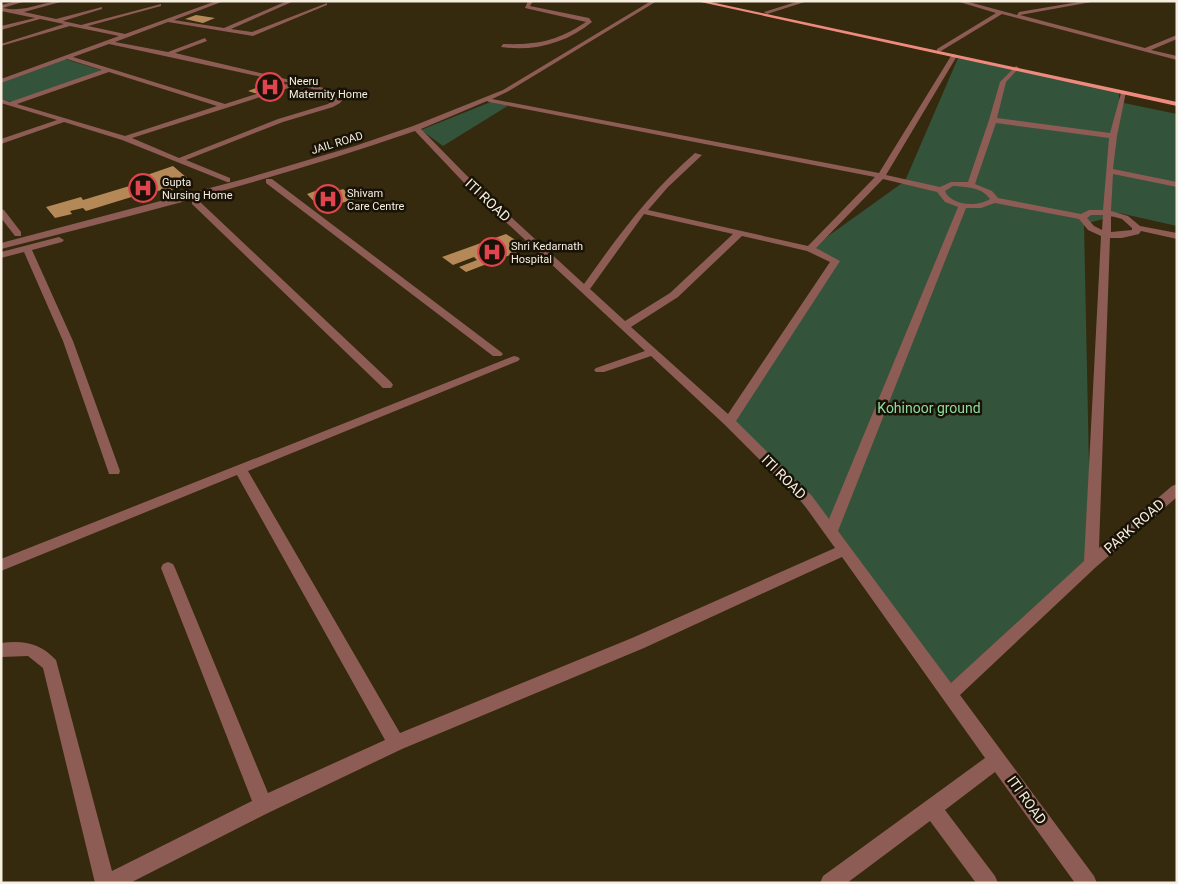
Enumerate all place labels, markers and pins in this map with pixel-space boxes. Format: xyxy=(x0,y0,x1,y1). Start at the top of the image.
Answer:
hospital icon: Neeru Maternity Home xyxy=(255,72,285,102)
place label: Neeru Maternity Home xyxy=(289,75,368,101)
hospital icon: Gupta Nursing Home xyxy=(128,173,158,203)
place label: Gupta Nursing Home xyxy=(162,176,233,202)
hospital icon: Shivam Care Centre xyxy=(313,184,343,214)
place label: Shivam Care Centre xyxy=(347,187,405,213)
hospital icon: Shri Kedarnath Hospital xyxy=(477,237,507,267)
place label: Shri Kedarnath Hospital xyxy=(511,240,583,266)

